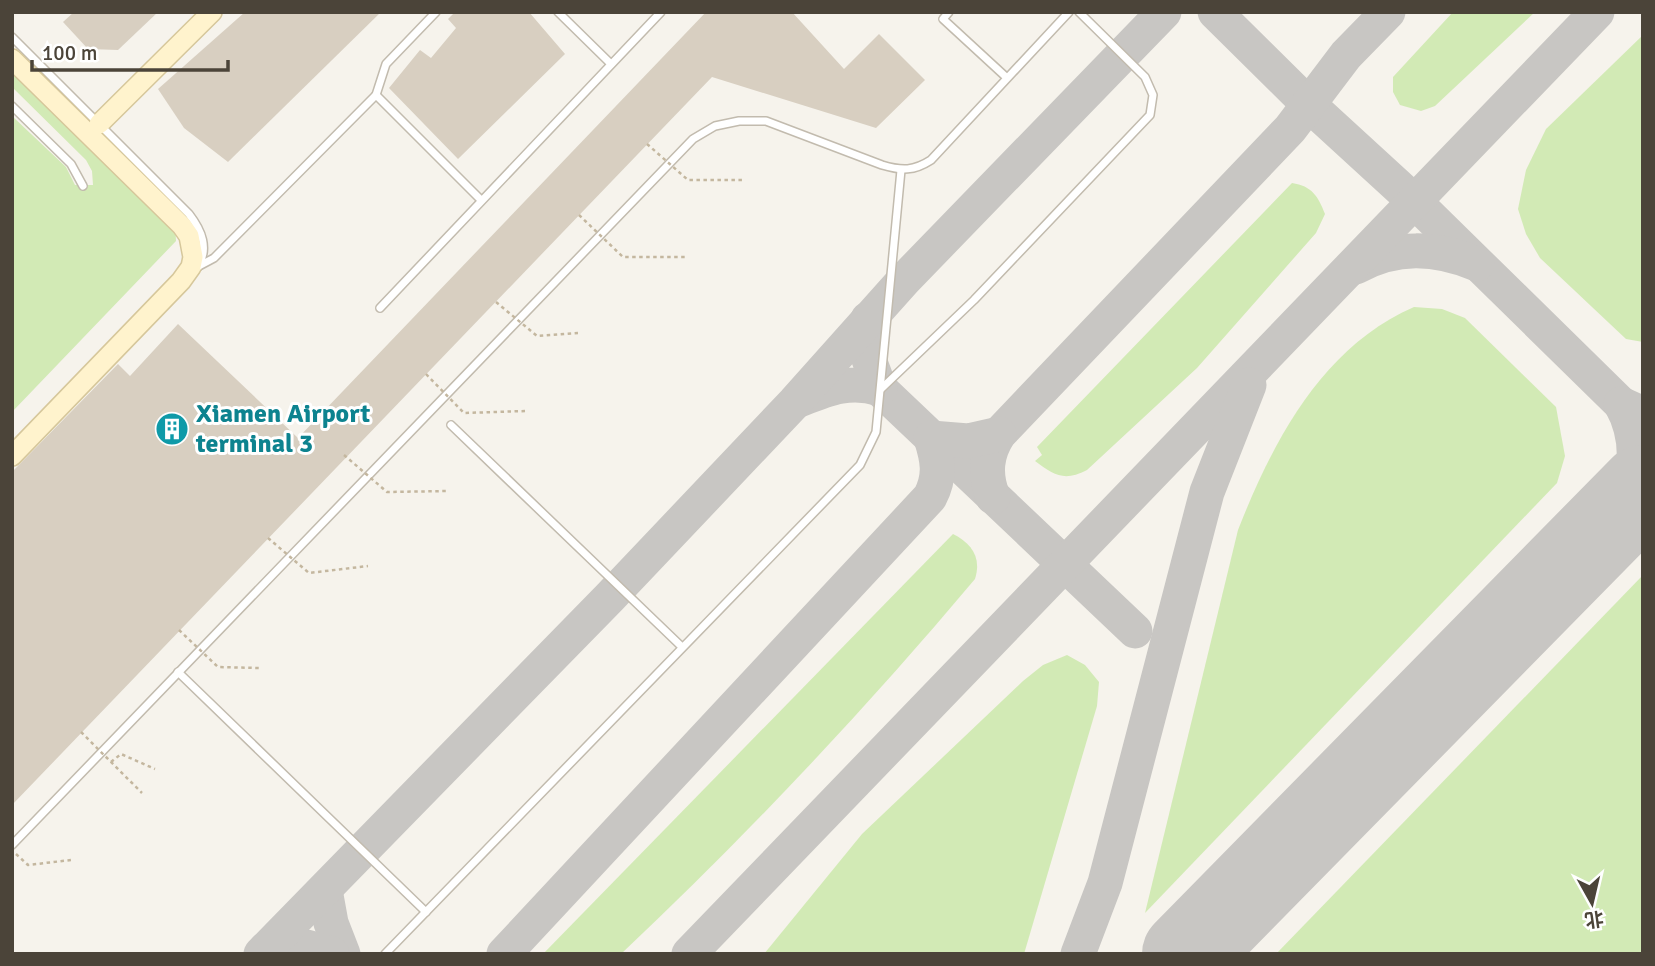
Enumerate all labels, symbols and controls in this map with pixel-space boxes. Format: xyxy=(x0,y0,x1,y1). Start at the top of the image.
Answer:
scale bar xyxy=(32,28,228,72)
text: 100 m xyxy=(42,40,97,66)
place label: Xiamen Airport terminal 3 xyxy=(195,398,370,460)
building icon: Xiamen Airport terminal 3 xyxy=(153,410,191,448)
north arrow xyxy=(1557,868,1627,938)
text: 北 xyxy=(1583,906,1605,932)

